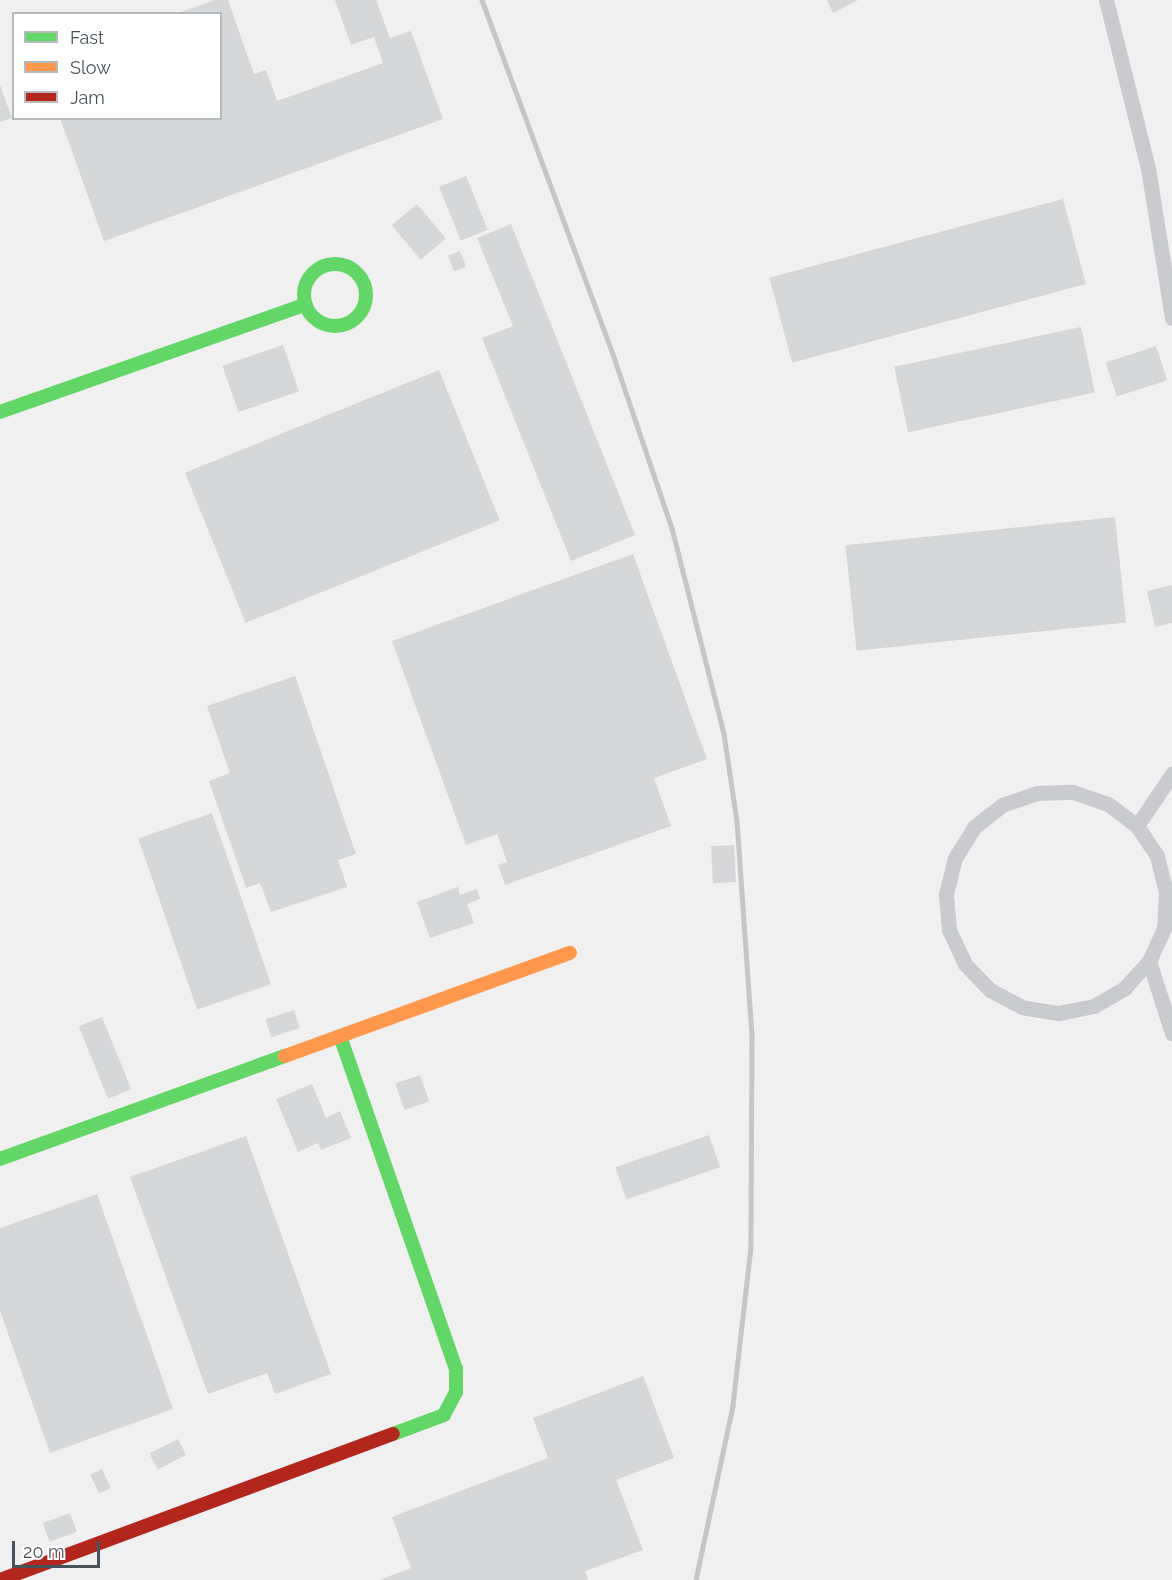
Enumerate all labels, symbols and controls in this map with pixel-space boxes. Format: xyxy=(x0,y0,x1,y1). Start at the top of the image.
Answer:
legend xyxy=(12,12,222,120)
text: Fast xyxy=(70,27,104,48)
text: Slow xyxy=(70,57,111,78)
text: Jam xyxy=(70,87,105,108)
scale bar xyxy=(15,1529,104,1567)
text: 20 m xyxy=(23,1541,65,1562)

